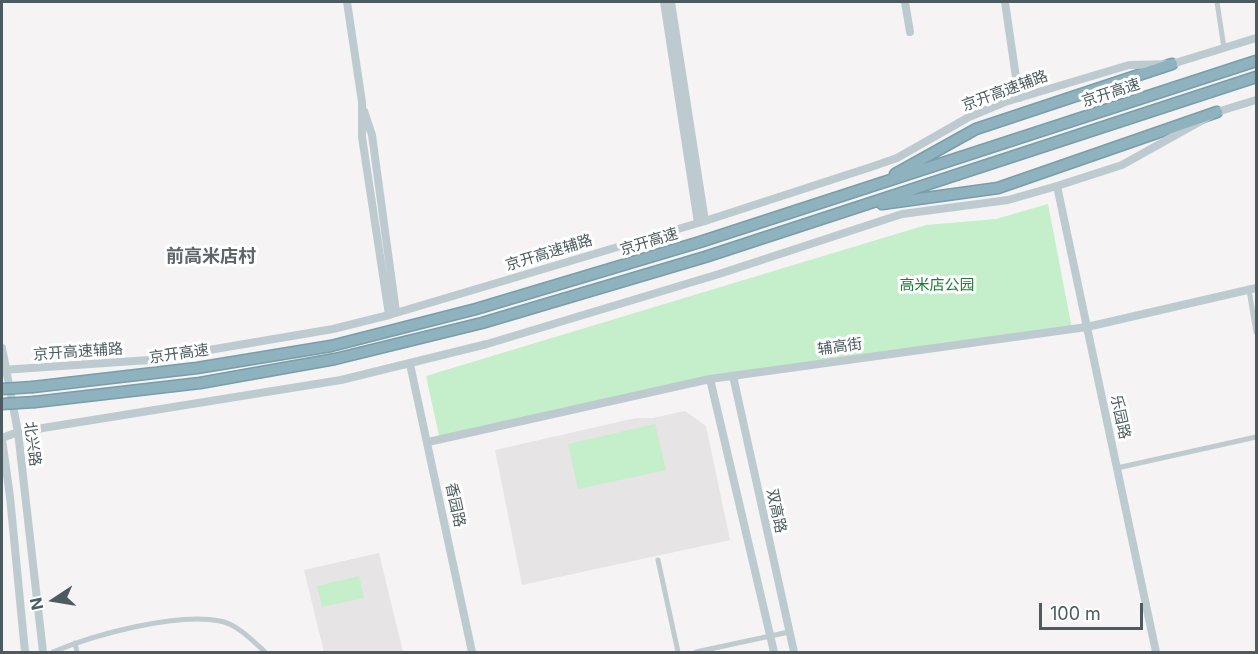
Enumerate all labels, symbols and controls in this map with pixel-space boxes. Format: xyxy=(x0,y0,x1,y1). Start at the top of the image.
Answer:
street label: 京开高速辅路 xyxy=(960,67,1050,115)
street label: 京开高速 xyxy=(1080,75,1142,111)
street label: 京开高速 xyxy=(618,225,680,259)
street label: 京开高速辅路 xyxy=(503,231,595,275)
district label: 前高米店村 xyxy=(166,246,256,268)
park label: 高米店公园 xyxy=(900,276,974,294)
street label: 辅高街 xyxy=(816,335,864,359)
street label: 京开高速辅路 xyxy=(32,340,124,364)
street label: 京开高速 xyxy=(148,341,210,367)
street label: 乐园路 xyxy=(1107,393,1133,441)
street label: 北兴路 xyxy=(20,420,44,468)
street label: 香园路 xyxy=(442,481,468,529)
street label: 双高路 xyxy=(763,487,789,535)
north arrow xyxy=(24,570,84,630)
scale bar xyxy=(1042,591,1146,629)
text: N xyxy=(25,596,47,612)
text: 100 m xyxy=(1050,603,1101,624)

